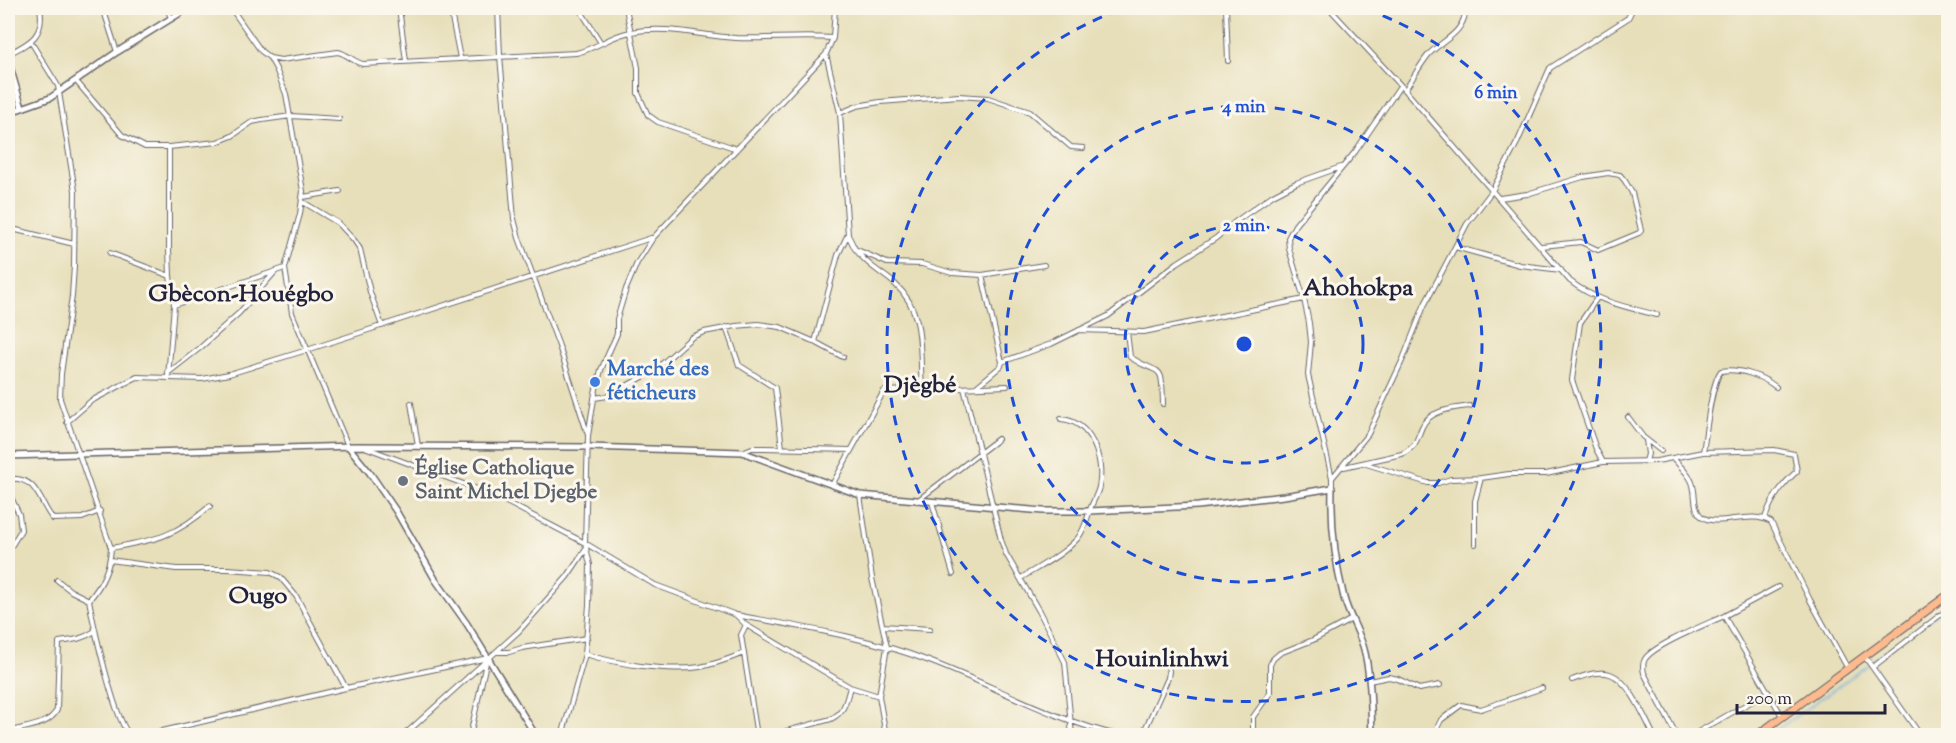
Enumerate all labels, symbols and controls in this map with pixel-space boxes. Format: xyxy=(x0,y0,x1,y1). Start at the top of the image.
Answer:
text: 6 min xyxy=(1474,81,1518,107)
text: 4 min xyxy=(1221,95,1266,121)
text: 2 min xyxy=(1223,214,1266,240)
district label: Ahohokpa xyxy=(1303,272,1414,306)
district label: Gbècon-Houégbo xyxy=(148,278,334,312)
centre of rings xyxy=(1234,334,1254,354)
place label: Marché des féticheurs xyxy=(607,355,709,409)
district label: Djègbé xyxy=(884,369,956,403)
marker: Marché des féticheurs xyxy=(588,375,602,389)
place label: Église Catholique Saint Michel Djegbe xyxy=(415,454,598,508)
marker: Église Catholique Saint Michel Djegbe xyxy=(396,474,410,488)
district label: Ougo xyxy=(228,580,288,614)
district label: Houinlinhwi xyxy=(1095,643,1229,677)
scale bar xyxy=(1737,677,1886,715)
text: 200 m xyxy=(1746,687,1792,713)

